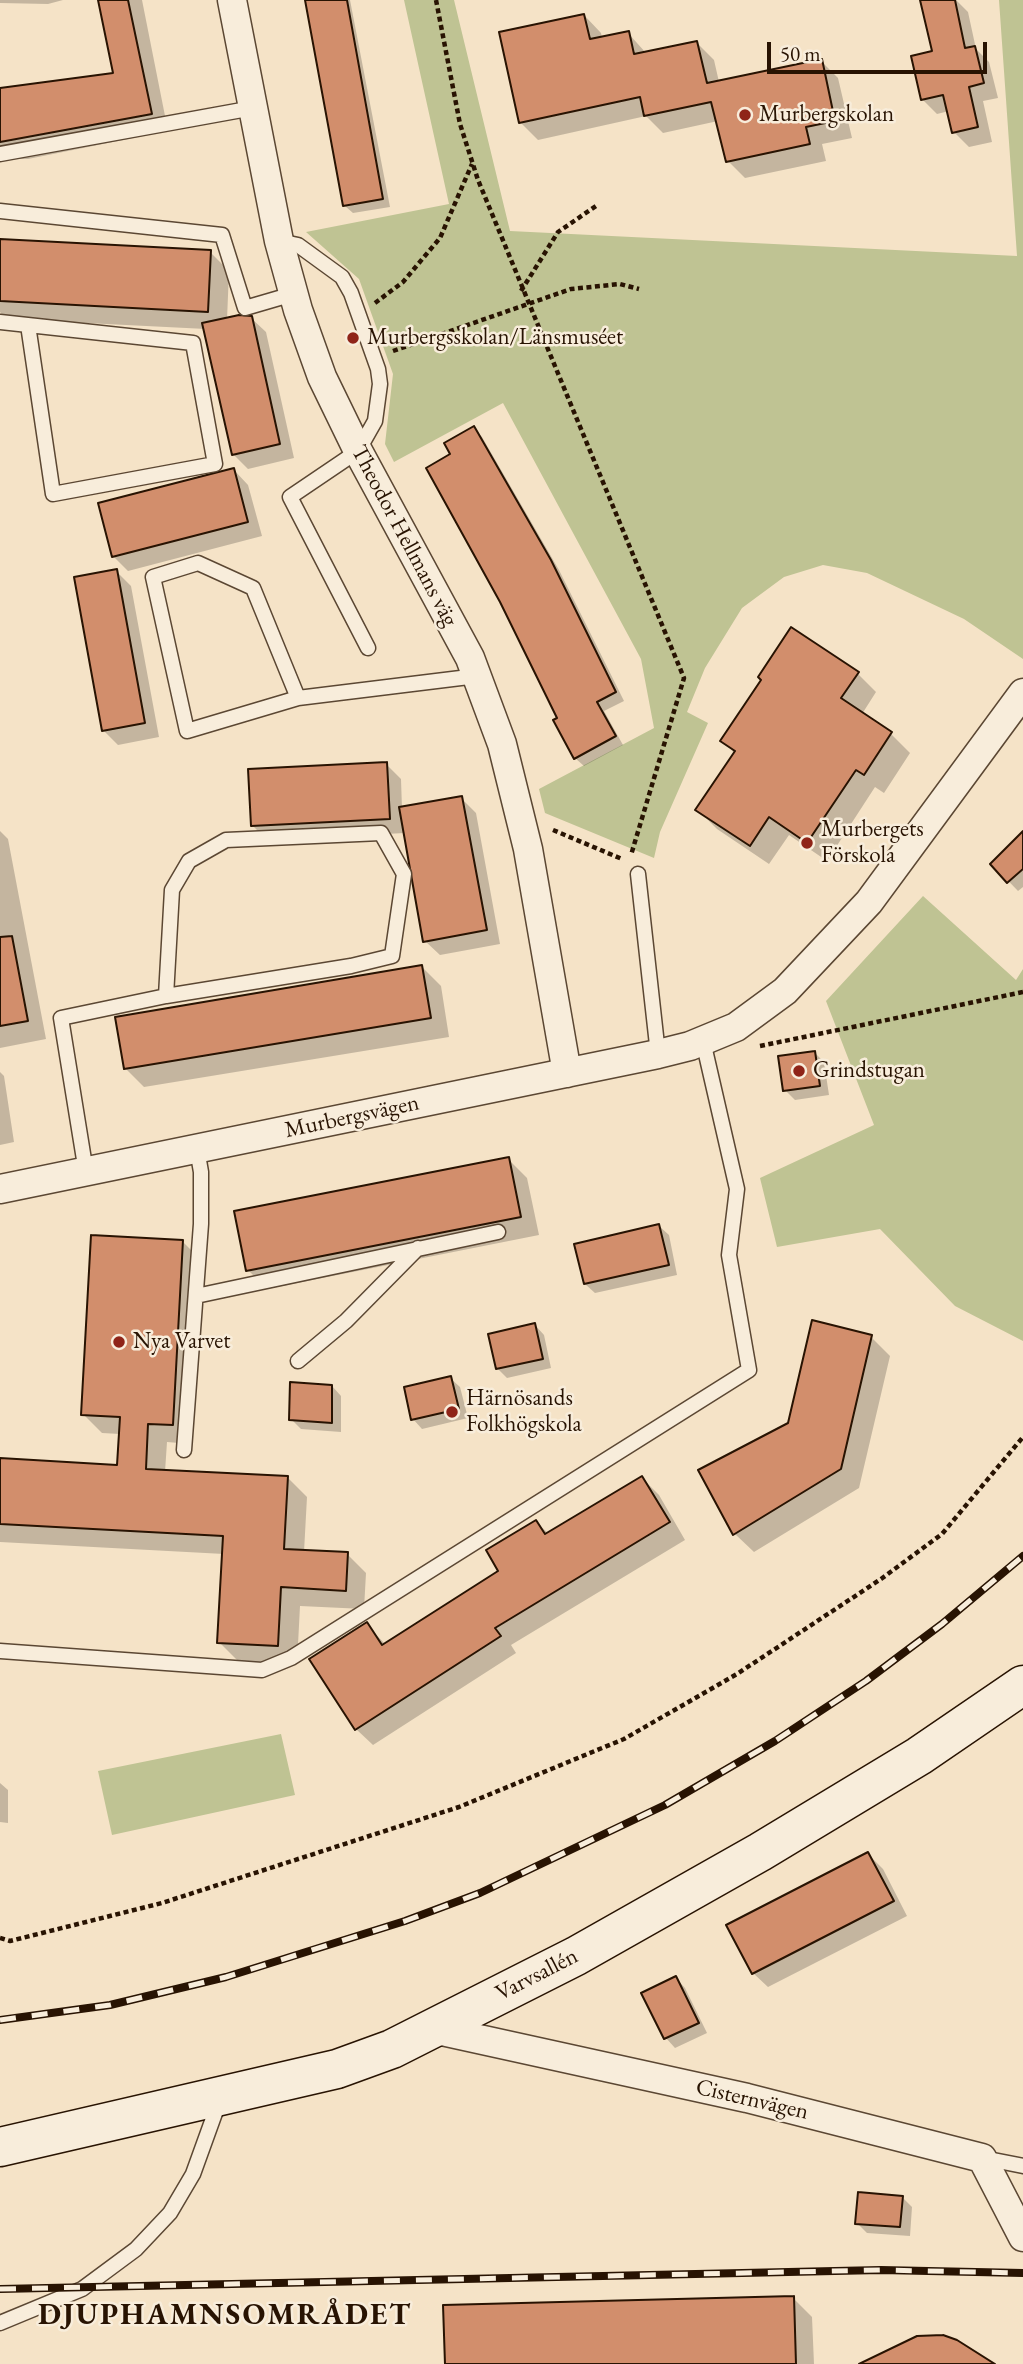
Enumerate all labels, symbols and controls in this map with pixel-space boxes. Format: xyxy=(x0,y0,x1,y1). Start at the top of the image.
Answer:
scale bar xyxy=(771,28,992,72)
text: 50 m xyxy=(780,40,821,67)
place label: Murbergskolan xyxy=(759,101,894,129)
marker: Murbergskolan xyxy=(737,107,753,123)
place label: Murbergsskolan/Länsmuséet xyxy=(367,324,623,352)
marker: Murbergsskolan/Länsmuséet xyxy=(345,330,361,346)
street label: Theodor Hellmans väg xyxy=(345,441,463,631)
place label: Murbergets Förskola xyxy=(821,816,924,870)
marker: Murbergets Förskola xyxy=(799,835,815,851)
place label: Grindstugan xyxy=(813,1057,925,1085)
marker: Grindstugan xyxy=(791,1063,807,1079)
street label: Murbergsvägen xyxy=(282,1089,422,1145)
place label: Nya Varvet xyxy=(133,1328,230,1356)
marker: Nya Varvet xyxy=(111,1334,127,1350)
place label: Härnösands Folkhögskola xyxy=(466,1385,582,1439)
marker: Härnösands Folkhögskola xyxy=(444,1404,460,1420)
street label: Varvsallén xyxy=(491,1943,583,2007)
street label: Cisternvägen xyxy=(693,2074,811,2126)
district label: DJUPHAMNSOMRÅDET xyxy=(40,2298,410,2334)

